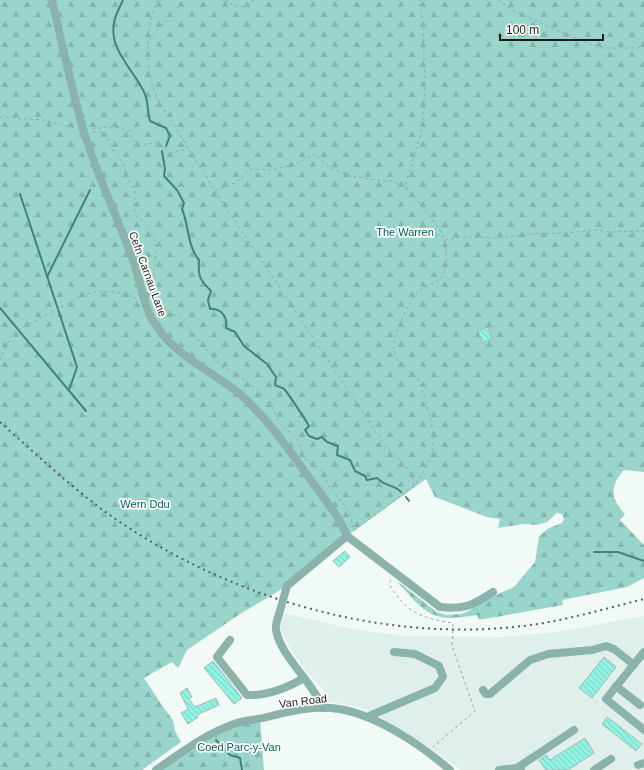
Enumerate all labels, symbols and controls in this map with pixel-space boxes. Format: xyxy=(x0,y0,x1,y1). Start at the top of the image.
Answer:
scale bar xyxy=(500,16,603,42)
text: 100 m xyxy=(506,23,539,37)
park label: The Warren xyxy=(376,226,434,238)
street label: Cefn Carnau Lane xyxy=(127,230,169,318)
park label: Wern Ddu xyxy=(120,498,170,510)
street label: Van Road xyxy=(278,692,328,710)
park label: Coed Parc-y-Van xyxy=(197,741,281,753)

